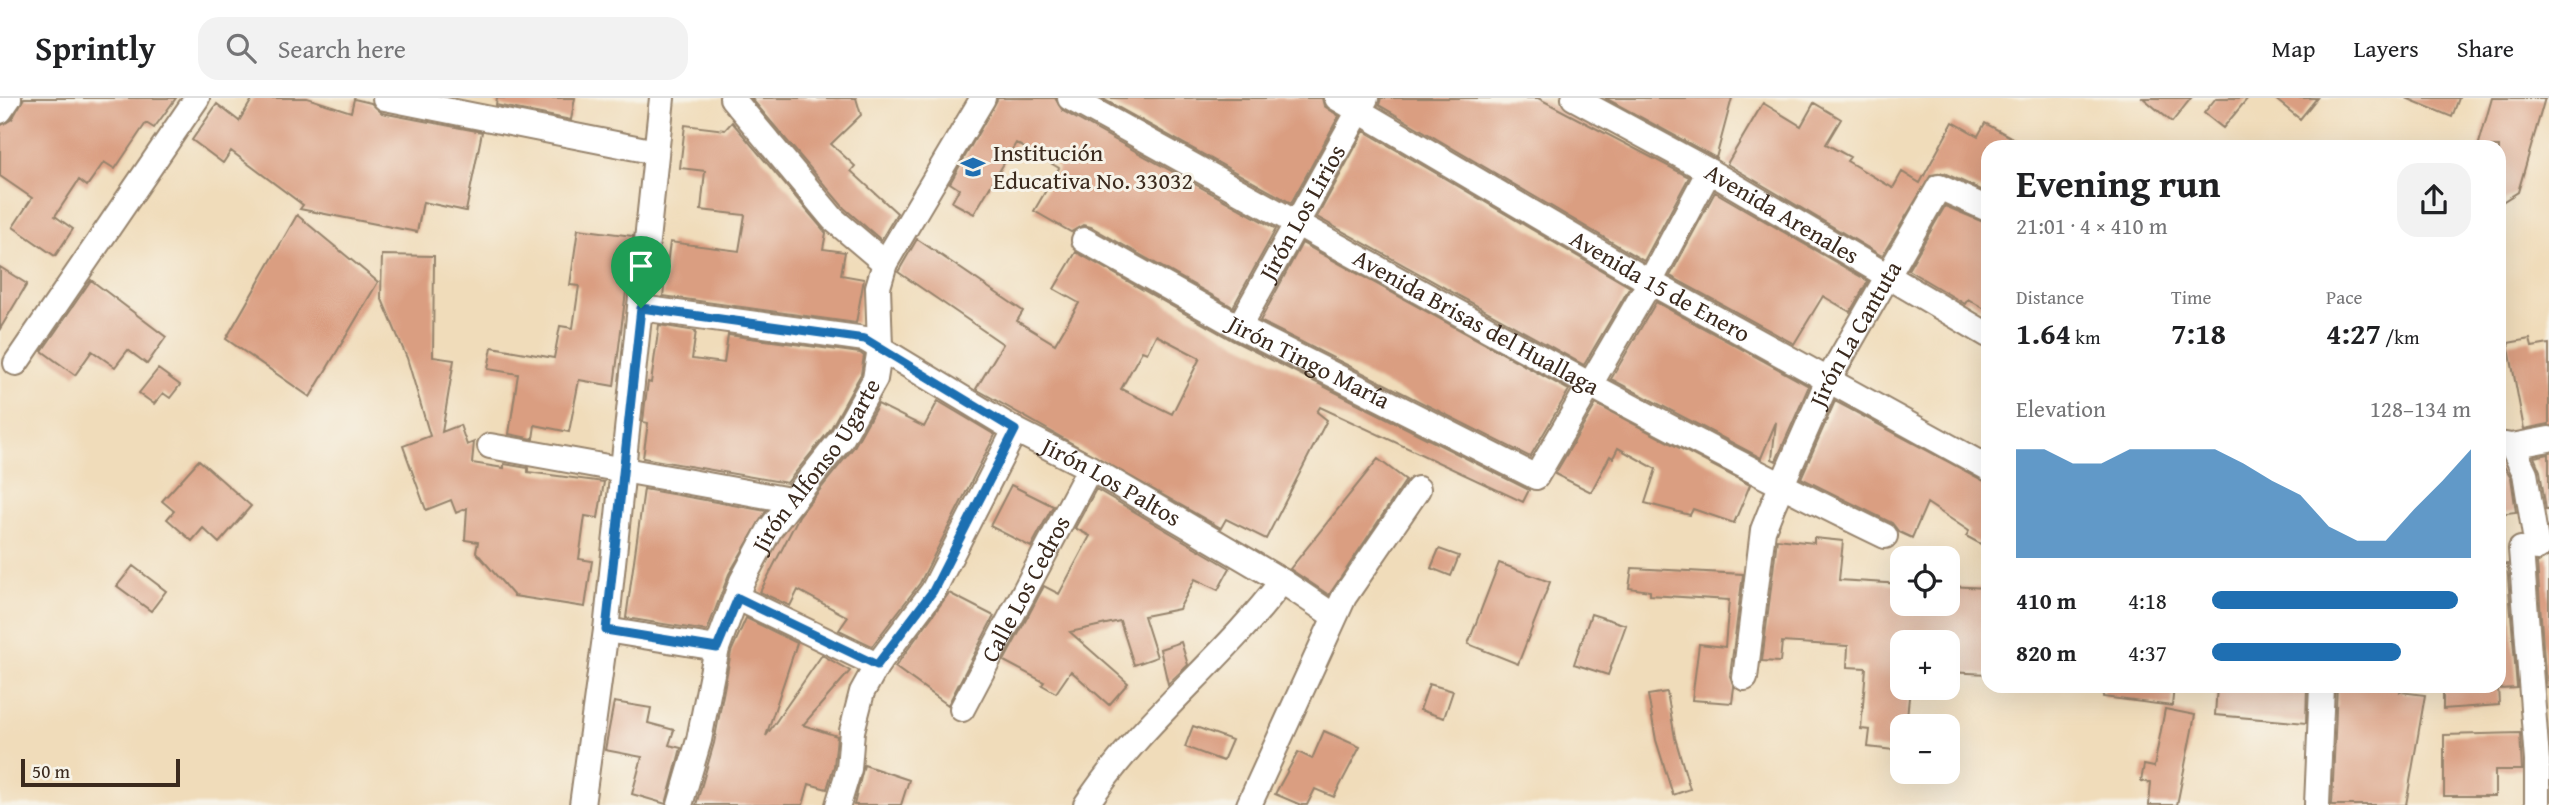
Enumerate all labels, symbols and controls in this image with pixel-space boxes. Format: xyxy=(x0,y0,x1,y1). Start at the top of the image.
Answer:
search box xyxy=(198,17,688,80)
text: Sprintly xyxy=(35,24,156,72)
icon: search xyxy=(222,29,260,67)
text: Search here xyxy=(278,29,406,68)
text: Map xyxy=(2272,31,2315,66)
text: Layers xyxy=(2353,31,2419,66)
text: Share xyxy=(2457,31,2514,66)
place label: Institución Educativa No. 33032 xyxy=(993,135,1193,198)
street label: Jirón Los Lirios xyxy=(1249,138,1354,289)
school or university icon: Institución Educativa No. 33032 xyxy=(959,153,987,181)
street label: Avenida Arenales xyxy=(1698,154,1866,272)
text: Evening run xyxy=(2016,155,2220,211)
button: share xyxy=(2397,163,2471,237)
text: 21:01 · 4 × 410 m xyxy=(2016,209,2168,242)
street label: Avenida 15 de Enero xyxy=(1564,221,1757,351)
pin xyxy=(611,236,671,308)
street label: Avenida Brisas del Huallaga xyxy=(1347,240,1606,404)
icon: arrive xyxy=(622,247,660,285)
street label: Jirón La Cantuta xyxy=(1799,254,1910,415)
text: Distance xyxy=(2016,283,2084,311)
text: Time xyxy=(2171,283,2211,311)
text: Pace xyxy=(2326,283,2363,311)
street label: Jirón Tingo María xyxy=(1219,305,1397,418)
text: 1.64 xyxy=(2016,311,2071,355)
text: 7:18 xyxy=(2171,311,2226,355)
text: 4:27 xyxy=(2326,311,2381,355)
text: km xyxy=(2071,323,2100,351)
text: /km xyxy=(2381,323,2419,351)
street label: Jirón Alfonso Ugarte xyxy=(741,372,889,561)
text: Elevation xyxy=(2016,392,2106,425)
text: 128–134 m xyxy=(2370,392,2471,425)
street label: Jirón Los Paltos xyxy=(1033,427,1188,535)
street label: Calle Los Cedros xyxy=(972,509,1079,668)
map controls xyxy=(1890,546,1960,784)
button: locate xyxy=(1890,546,1960,616)
text: 410 m xyxy=(2016,584,2077,617)
text: 4:18 xyxy=(2128,584,2167,617)
button: + xyxy=(1890,630,1960,700)
text: 820 m xyxy=(2016,636,2077,669)
text: 4:37 xyxy=(2128,636,2167,669)
button: − xyxy=(1890,714,1960,784)
scale bar xyxy=(21,756,180,788)
text: 50 m xyxy=(32,757,70,785)

